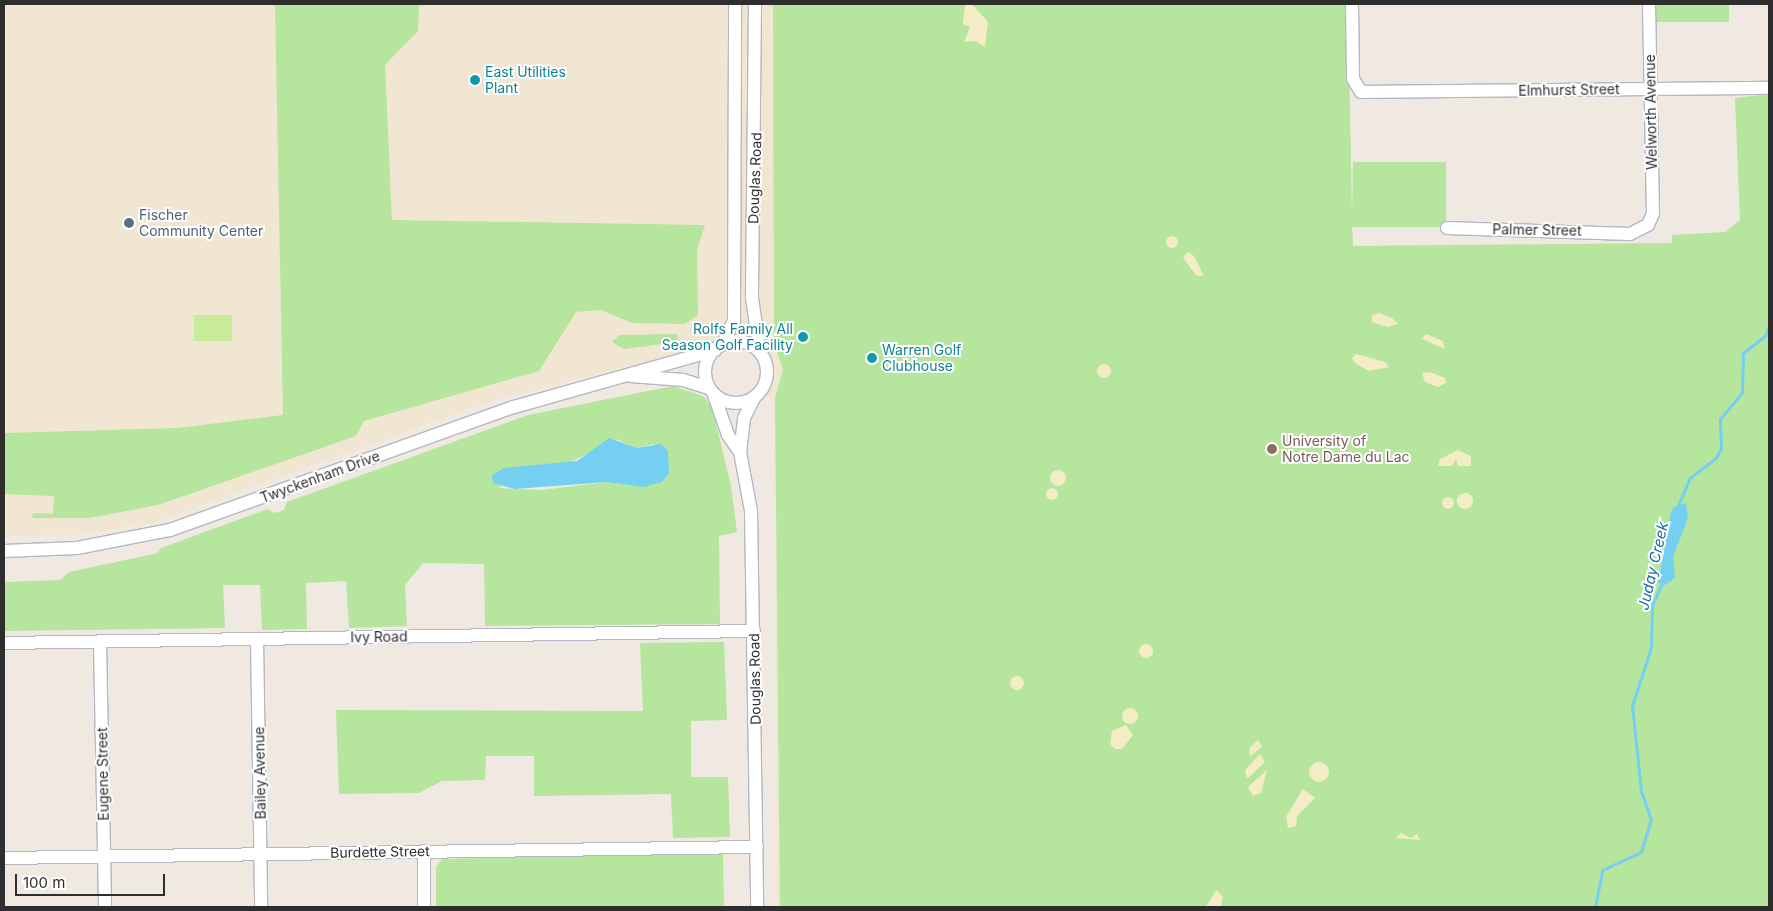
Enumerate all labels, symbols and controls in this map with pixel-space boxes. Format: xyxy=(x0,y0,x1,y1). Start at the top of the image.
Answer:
street label: Welworth Avenue xyxy=(1642,54,1660,170)
place label: East Utilities Plant xyxy=(485,64,566,96)
marker: East Utilities Plant xyxy=(469,74,481,86)
street label: Elmhurst Street xyxy=(1518,81,1620,99)
street label: Douglas Road xyxy=(745,132,765,224)
place label: Fischer Community Center xyxy=(139,207,263,240)
marker: Fischer Community Center xyxy=(123,217,135,229)
street label: Palmer Street xyxy=(1492,221,1582,239)
place label: Rolfs Family All Season Golf Facility xyxy=(662,321,793,354)
marker: Rolfs Family All Season Golf Facility xyxy=(797,331,809,343)
place label: Warren Golf Clubhouse xyxy=(882,342,961,374)
marker: Warren Golf Clubhouse xyxy=(866,352,878,364)
place label: University of Notre Dame du Lac xyxy=(1282,433,1410,466)
marker: University of Notre Dame du Lac xyxy=(1266,443,1278,455)
street label: Twyckenham Drive xyxy=(258,448,382,506)
water label: Juday Creek xyxy=(1634,520,1672,612)
street label: Ivy Road xyxy=(350,628,408,646)
street label: Douglas Road xyxy=(746,633,764,725)
street label: Eugene Street xyxy=(94,727,112,821)
street label: Bailey Avenue xyxy=(251,727,269,819)
street label: Burdette Street xyxy=(330,843,430,861)
scale bar xyxy=(18,864,168,896)
text: 100 m xyxy=(23,873,65,892)

